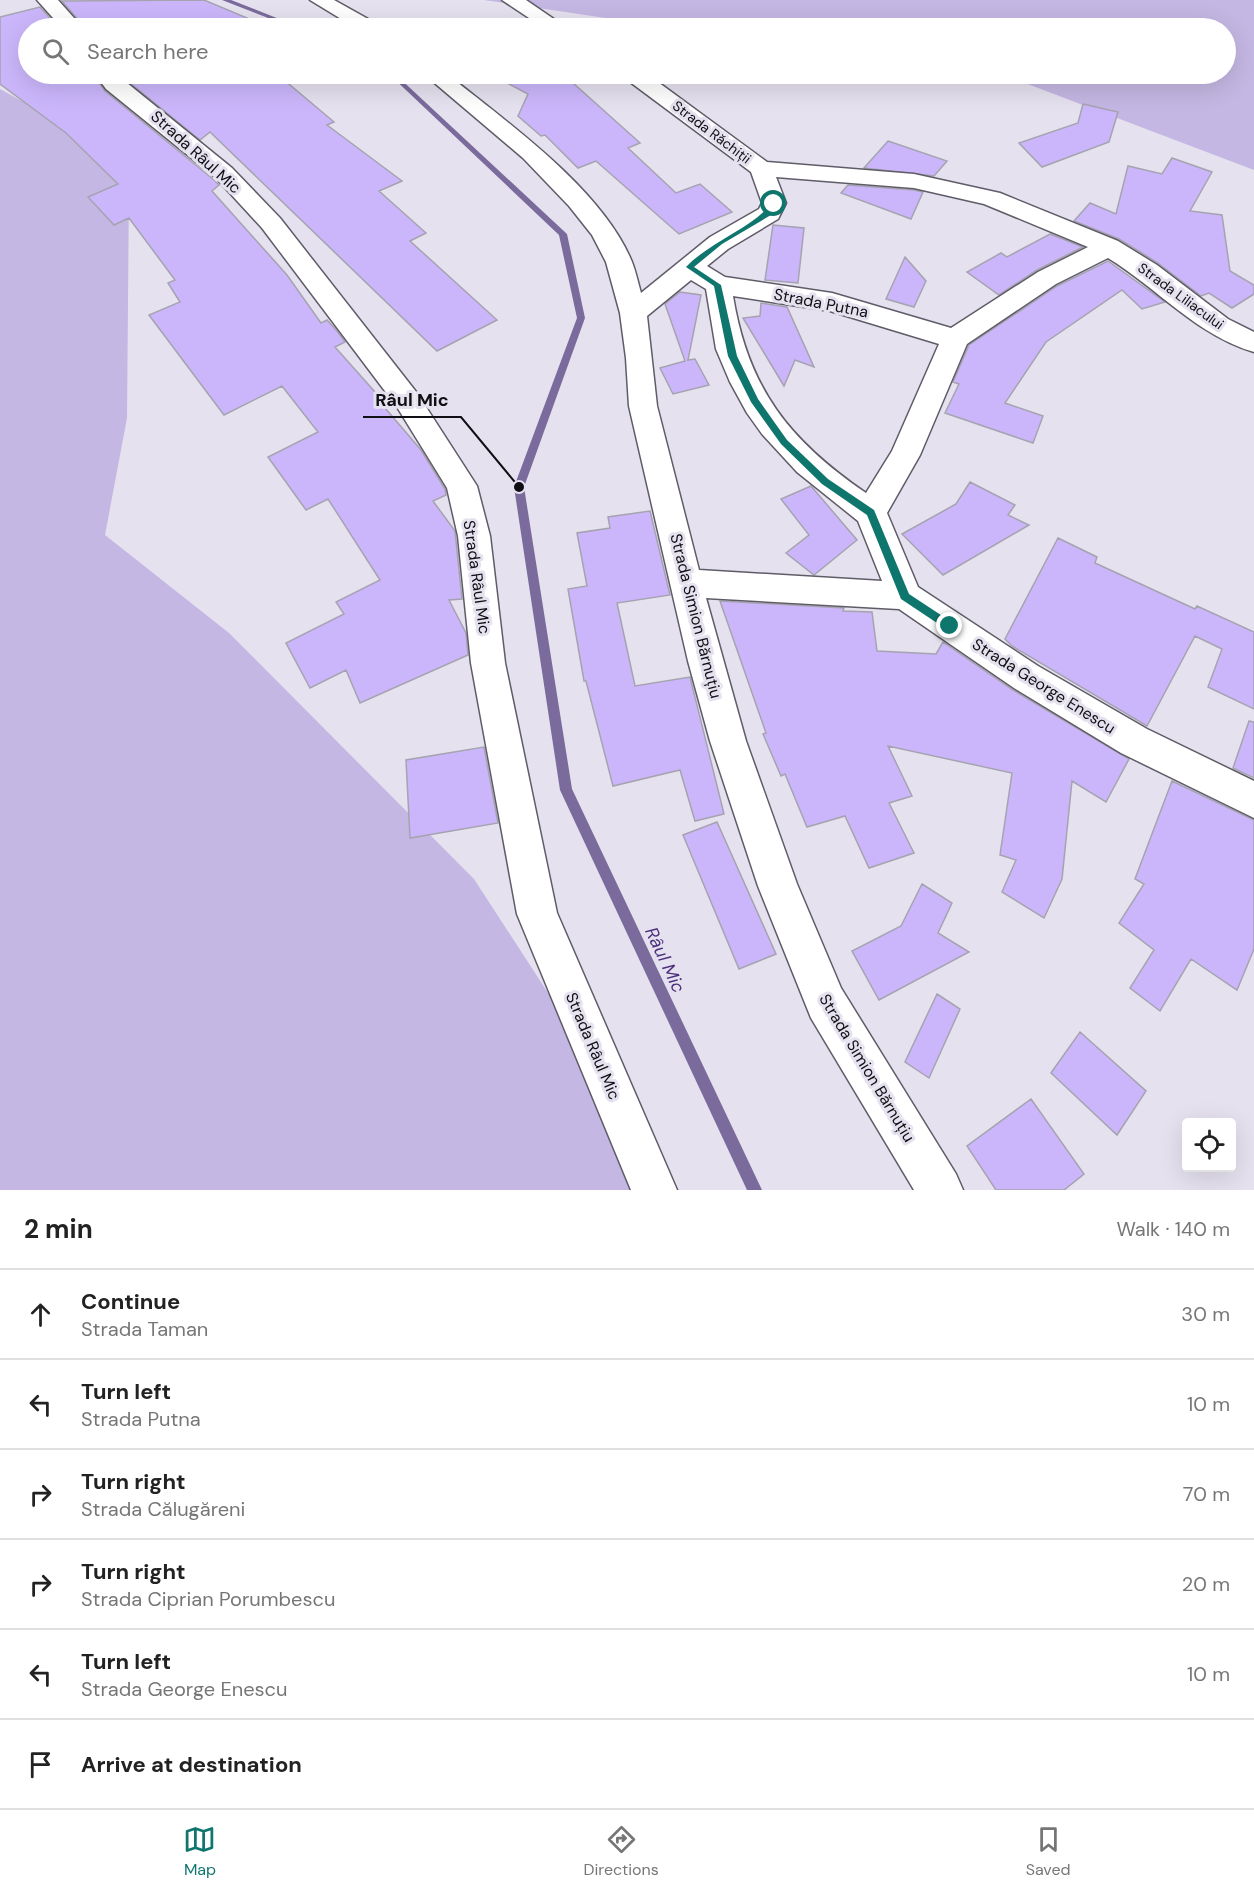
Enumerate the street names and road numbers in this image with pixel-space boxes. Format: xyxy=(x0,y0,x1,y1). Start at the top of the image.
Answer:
street label: Strada Răchiții xyxy=(669,97,755,167)
street label: Strada Râul Mic xyxy=(146,106,246,198)
street label: Strada Liliacului xyxy=(1134,259,1228,333)
street label: Strada Putna xyxy=(772,284,870,322)
street label: Strada Râul Mic xyxy=(459,519,495,635)
street label: Strada Simion Bărnuțiu xyxy=(665,531,727,701)
street label: Strada George Enescu xyxy=(968,633,1120,739)
street label: Strada Râul Mic xyxy=(561,989,625,1103)
street label: Strada Simion Bărnuțiu xyxy=(814,990,920,1146)

